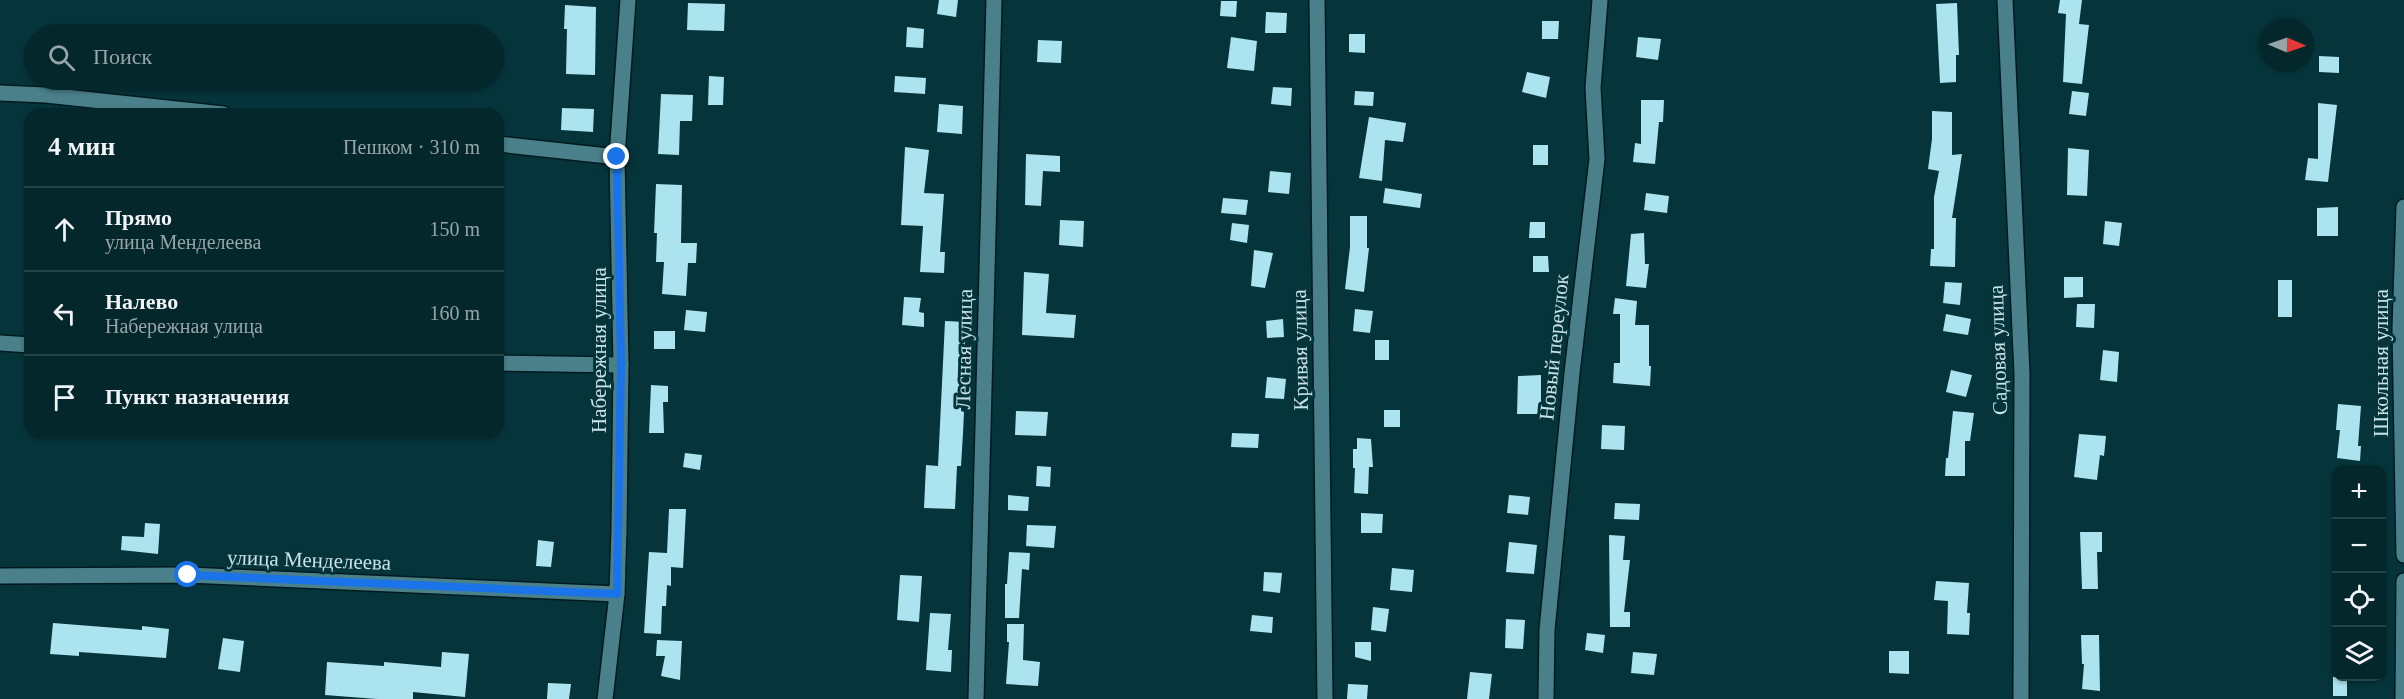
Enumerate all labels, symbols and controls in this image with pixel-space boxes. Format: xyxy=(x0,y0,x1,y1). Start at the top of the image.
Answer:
north arrow xyxy=(2260,18,2314,72)
search box xyxy=(24,24,504,90)
icon: search xyxy=(45,41,78,74)
text: Поиск xyxy=(93,44,152,69)
text: 4 мин xyxy=(48,132,115,161)
text: Пешком · 310 m xyxy=(343,136,480,158)
route end xyxy=(603,143,629,169)
text: Прямо xyxy=(105,205,172,230)
icon: ahead xyxy=(48,213,81,246)
text: 150 m xyxy=(429,218,480,240)
text: улица Менделеева xyxy=(105,231,261,253)
street label: Набережная улица xyxy=(587,266,611,433)
street label: Новый переулок xyxy=(1534,272,1574,421)
street label: Садовая улица xyxy=(1984,284,2012,416)
street label: Лесная улица xyxy=(951,288,977,409)
street label: Кривая улица xyxy=(1287,288,1313,411)
street label: Школьная улица xyxy=(2369,288,2393,437)
text: Налево xyxy=(105,289,178,314)
icon: left xyxy=(48,297,81,330)
text: 160 m xyxy=(429,302,480,324)
text: Набережная улица xyxy=(105,315,263,337)
icon: arrive xyxy=(48,381,81,414)
text: Пункт назначения xyxy=(105,384,290,409)
map controls xyxy=(2332,465,2386,681)
button: + xyxy=(2332,465,2386,519)
button: − xyxy=(2332,519,2386,573)
street label: улица Менделеева xyxy=(227,545,392,575)
route start xyxy=(174,561,200,587)
button: locate xyxy=(2332,573,2386,627)
button: layers xyxy=(2332,627,2386,681)

